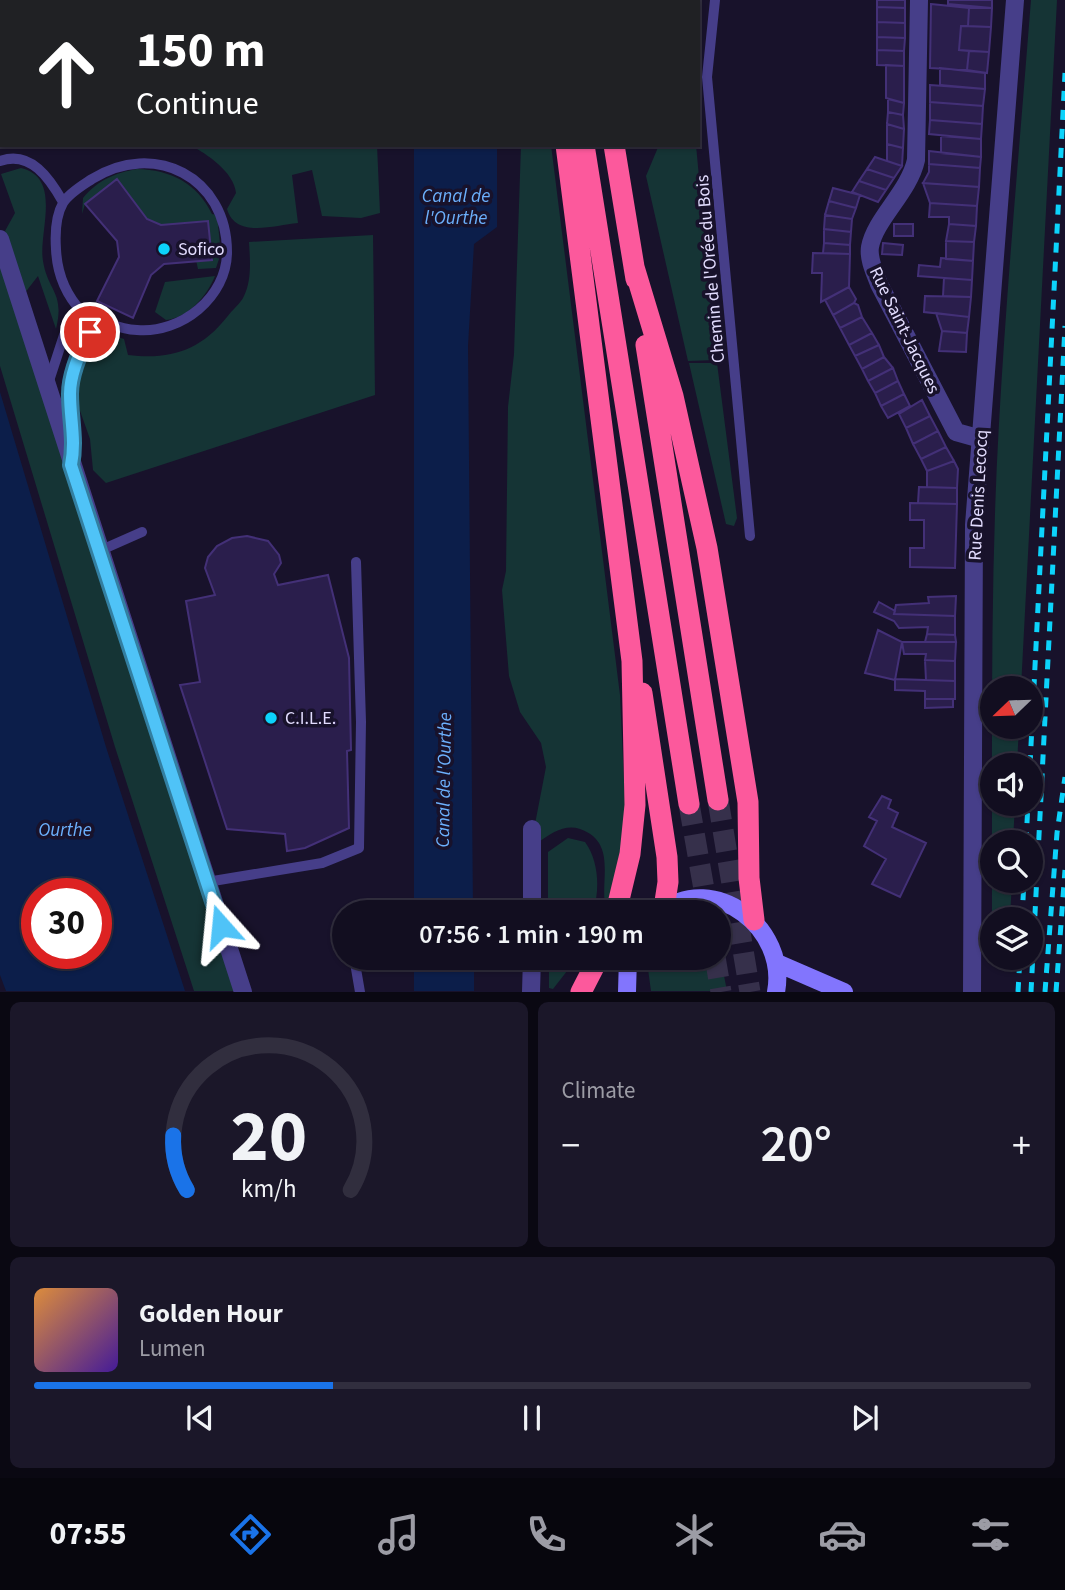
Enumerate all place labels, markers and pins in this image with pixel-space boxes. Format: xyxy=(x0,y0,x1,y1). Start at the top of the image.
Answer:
place label: Sofico xyxy=(178,237,225,262)
marker: Sofico xyxy=(156,241,172,257)
pin xyxy=(60,302,120,362)
place label: C.I.L.E. xyxy=(285,706,336,731)
marker: C.I.L.E. xyxy=(263,710,279,726)

